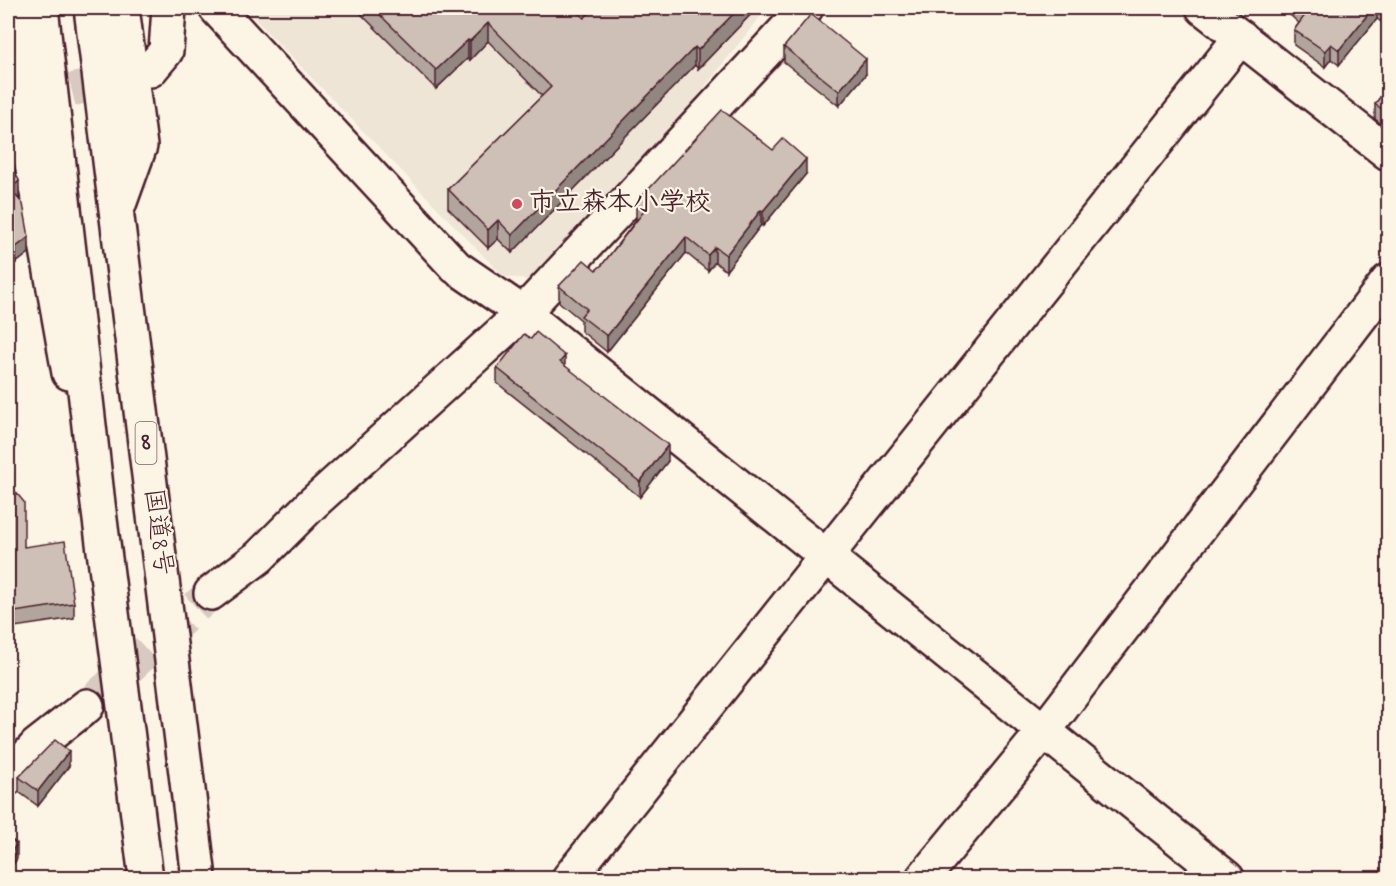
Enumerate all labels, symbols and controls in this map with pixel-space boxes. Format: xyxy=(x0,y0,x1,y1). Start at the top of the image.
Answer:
place label: 市立森本小学校 xyxy=(529,185,711,223)
marker: 市立森本小学校 xyxy=(510,197,524,211)
road number: 8 xyxy=(136,422,156,464)
street label: 国道8号 xyxy=(133,486,181,578)

